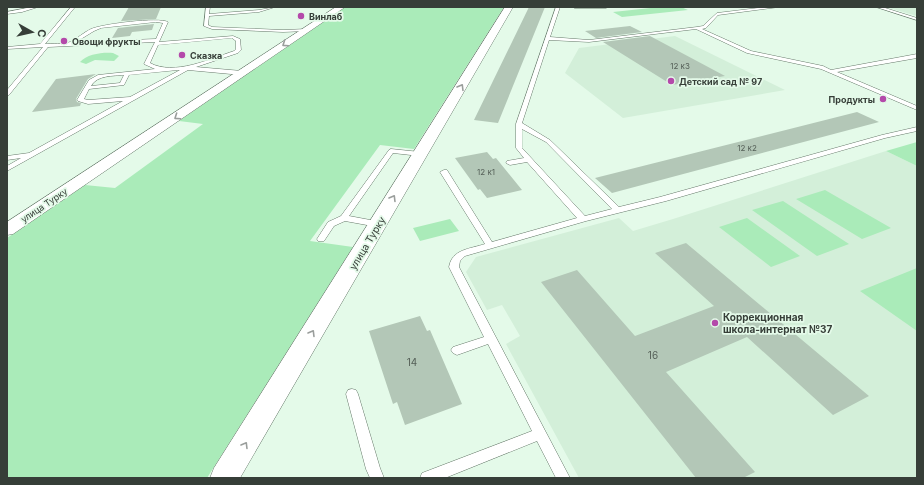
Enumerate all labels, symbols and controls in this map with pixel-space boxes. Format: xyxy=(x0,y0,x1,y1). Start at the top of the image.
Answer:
marker: Винлаб xyxy=(296,11,306,21)
place label: Винлаб xyxy=(309,11,343,22)
north arrow xyxy=(12,12,52,52)
text: С xyxy=(34,28,49,38)
marker: Овощи фрукты xyxy=(59,36,69,46)
place label: Овощи фрукты xyxy=(72,36,141,47)
one-way arrow xyxy=(282,39,289,47)
marker: Сказка xyxy=(177,50,187,60)
place label: Сказка xyxy=(190,50,222,61)
house number: 12 к3 xyxy=(670,61,690,71)
marker: Детский сад № 97 xyxy=(666,76,676,86)
place label: Детский сад № 97 xyxy=(679,76,762,87)
one-way arrow xyxy=(456,84,463,91)
place label: Продукты xyxy=(828,94,875,105)
marker: Продукты xyxy=(878,94,888,104)
one-way arrow xyxy=(174,112,181,119)
house number: 12 к2 xyxy=(737,143,757,153)
house number: 12 к1 xyxy=(477,167,495,177)
street label: улица Турку xyxy=(19,185,69,225)
one-way arrow xyxy=(389,195,396,202)
street label: улица Турку xyxy=(346,214,388,272)
place label: Коррекционная школа-интернат №37 xyxy=(723,311,832,335)
marker: Коррекционная школа-интернат №37 xyxy=(710,318,720,328)
one-way arrow xyxy=(307,330,314,337)
house number: 16 xyxy=(648,349,658,361)
house number: 14 xyxy=(407,356,417,368)
one-way arrow xyxy=(240,442,247,449)

